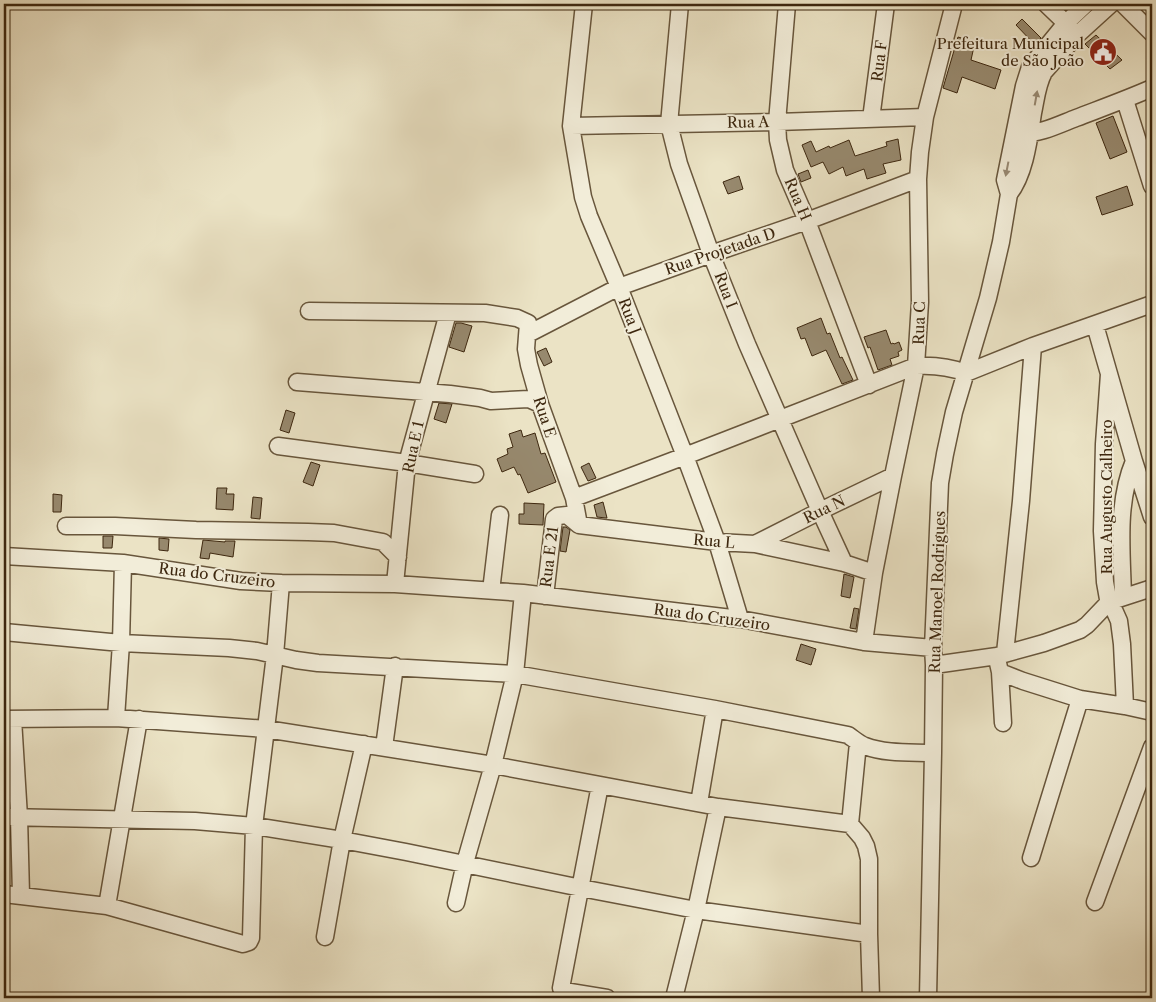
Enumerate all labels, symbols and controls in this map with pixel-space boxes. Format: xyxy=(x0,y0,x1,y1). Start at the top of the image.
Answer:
place label: Prefeitura Municipal de São João xyxy=(937,34,1085,70)
public building icon: Prefeitura Municipal de São João xyxy=(1088,37,1118,67)
street label: Rua F xyxy=(867,39,891,83)
one-way arrow xyxy=(1032,91,1040,106)
street label: Rua A xyxy=(727,112,770,132)
one-way arrow xyxy=(1003,161,1011,177)
street label: Rua H xyxy=(781,175,816,223)
street label: Rua Projetada D xyxy=(662,223,778,279)
street label: Rua I xyxy=(710,269,742,311)
street label: Rua J xyxy=(614,295,646,337)
street label: Rua C xyxy=(909,301,929,345)
street label: Rua E xyxy=(529,394,561,440)
street label: Rua E 1 xyxy=(398,419,428,475)
street label: Rua Augusto Calheiro xyxy=(1097,419,1116,575)
street label: Rua N xyxy=(800,491,848,527)
street label: Rua Manoel Rodrigues xyxy=(925,510,949,674)
street label: Rua E 21 xyxy=(536,525,562,589)
street label: Rua L xyxy=(692,530,736,552)
street label: Rua do Cruzeiro xyxy=(158,558,276,592)
street label: Rua do Cruzeiro xyxy=(653,599,771,635)

